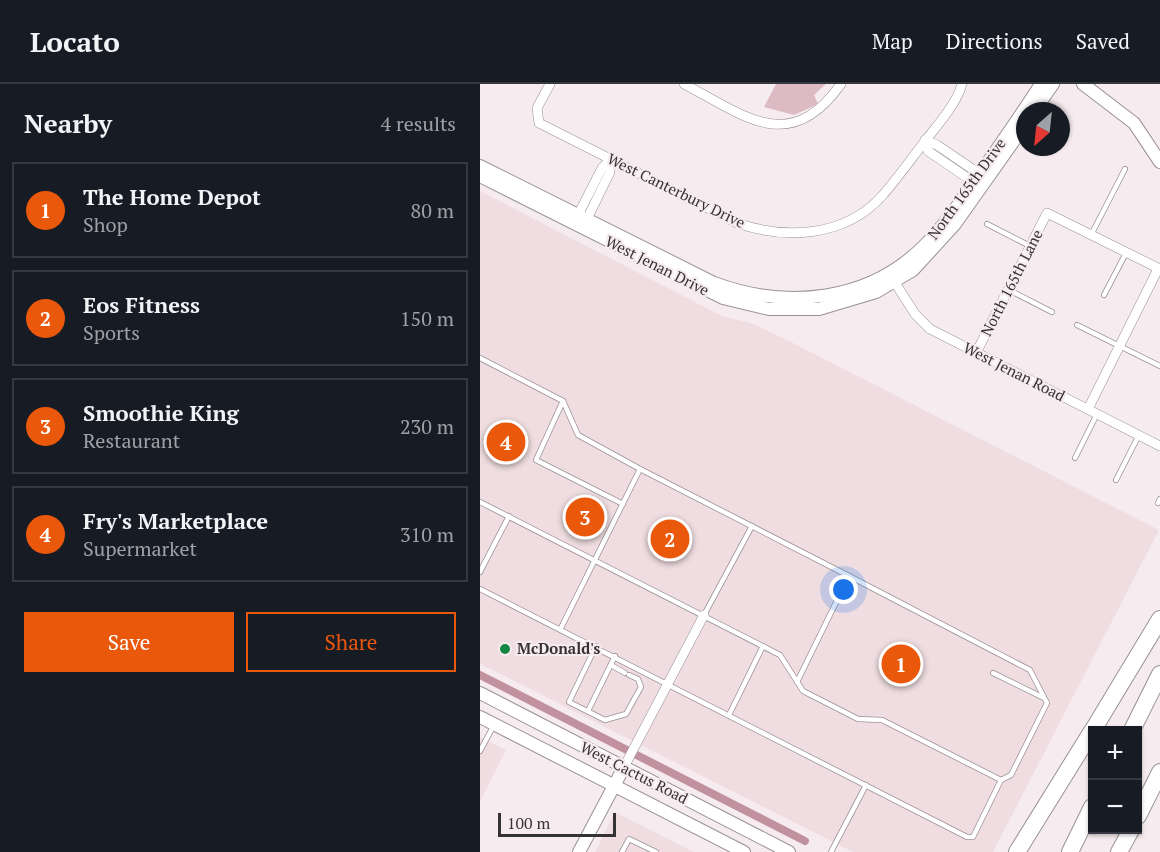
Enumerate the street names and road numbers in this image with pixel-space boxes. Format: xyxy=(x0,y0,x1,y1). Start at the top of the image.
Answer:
street label: North 165th Drive xyxy=(923,134,1010,243)
street label: West Canterbury Drive xyxy=(604,148,749,232)
street label: North 165th Lane xyxy=(976,226,1047,339)
street label: West Jenan Drive xyxy=(602,230,713,300)
street label: West Jenan Road xyxy=(960,337,1069,405)
street label: West Cactus Road xyxy=(577,736,692,808)

